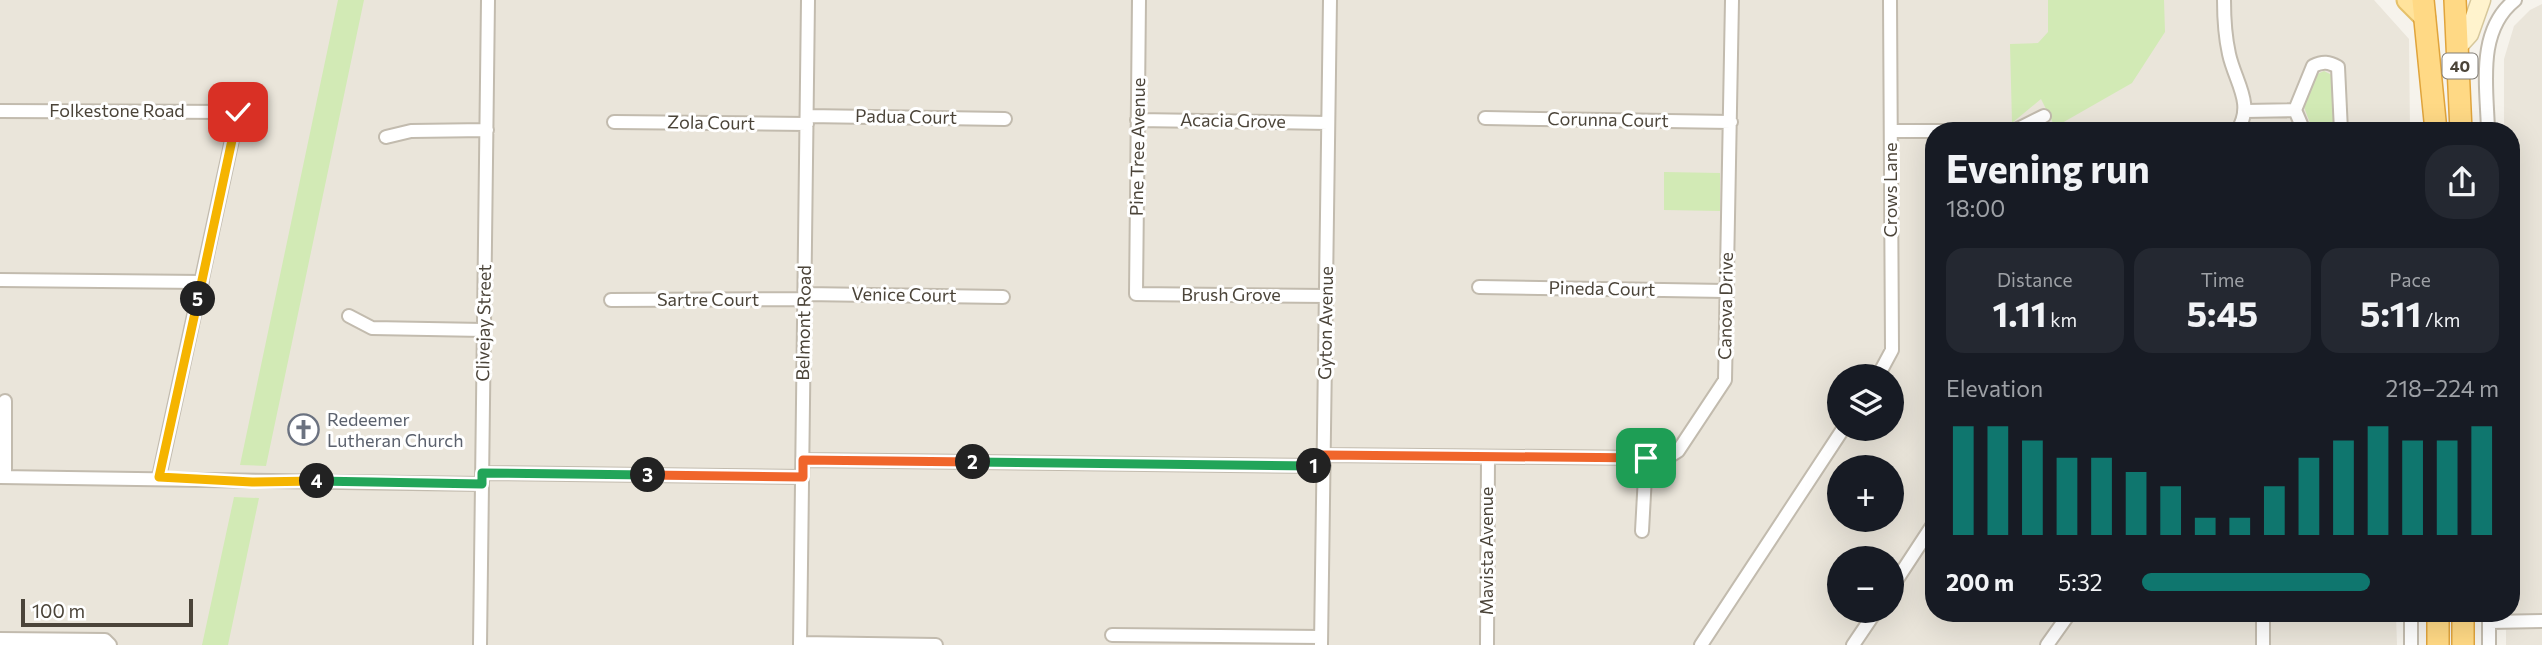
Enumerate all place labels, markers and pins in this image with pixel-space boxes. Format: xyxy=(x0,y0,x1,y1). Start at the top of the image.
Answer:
pin xyxy=(208,82,268,142)
pin: 5 xyxy=(180,282,216,316)
place label: Redeemer Lutheran Church xyxy=(327,408,464,451)
church icon: Redeemer Lutheran Church xyxy=(287,413,321,447)
pin xyxy=(1616,428,1676,488)
pin: 2 xyxy=(956,444,990,480)
pin: 1 xyxy=(1296,448,1332,484)
pin: 3 xyxy=(630,458,666,492)
pin: 4 xyxy=(300,463,334,498)

